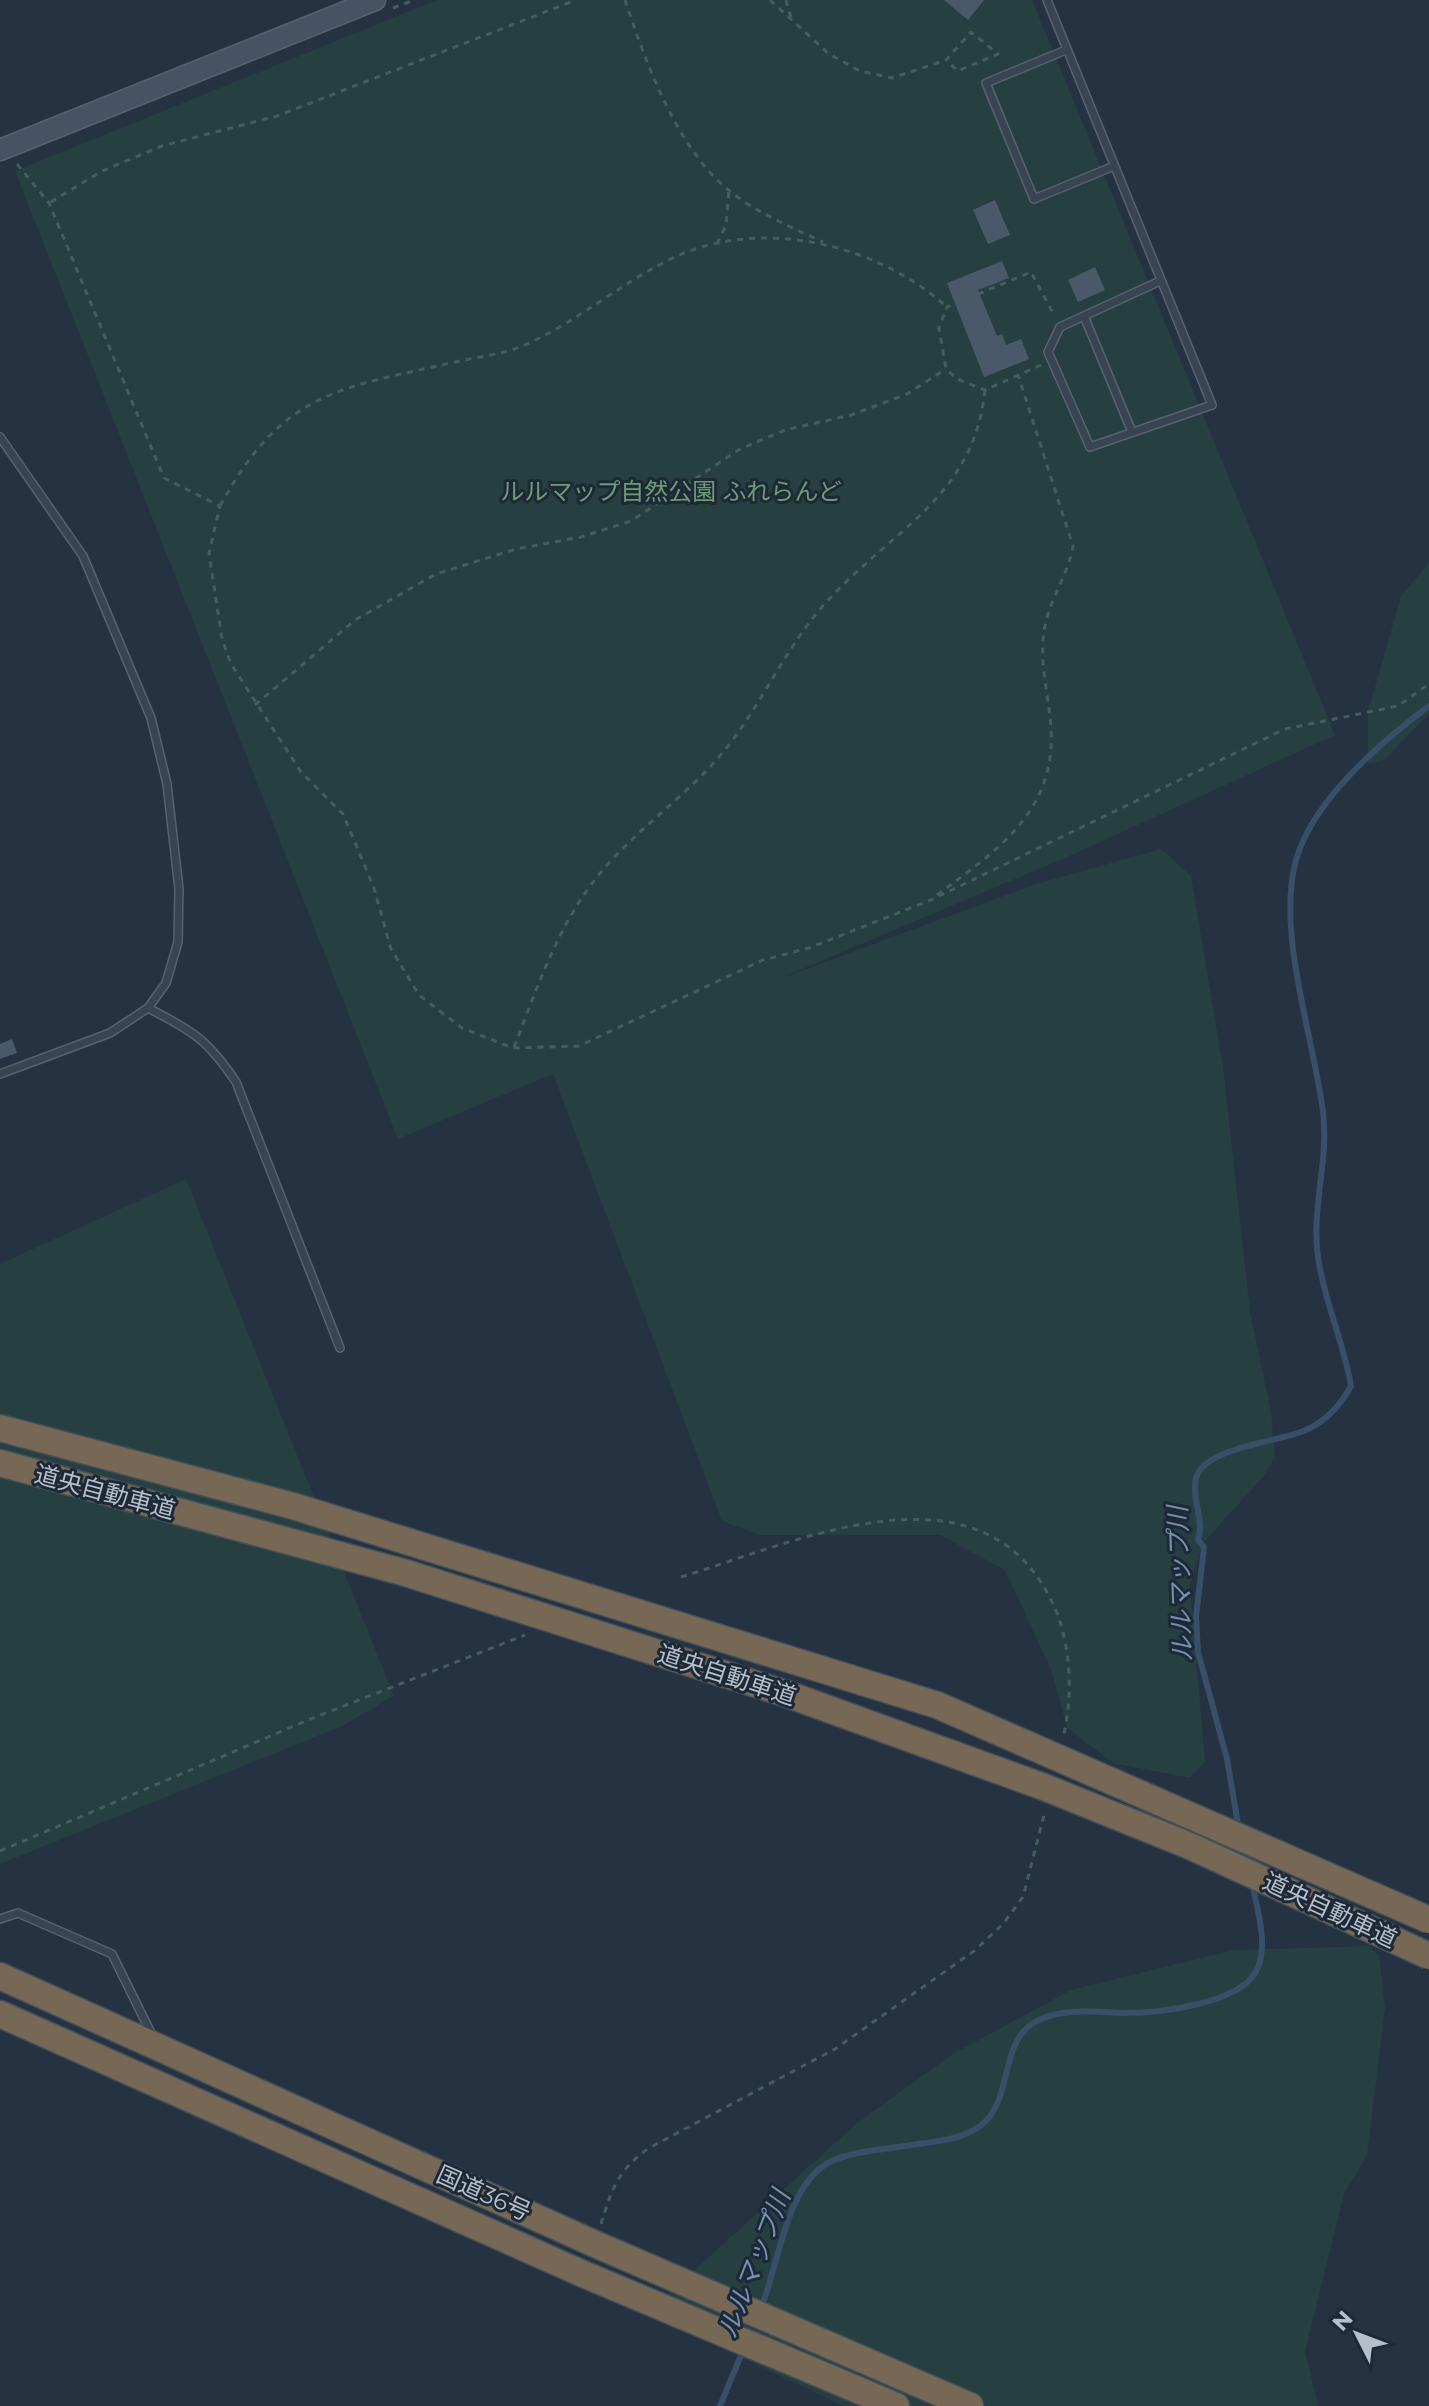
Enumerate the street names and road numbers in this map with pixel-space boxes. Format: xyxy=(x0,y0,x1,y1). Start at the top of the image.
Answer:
street label: 道央自動車道 xyxy=(32,1459,178,1525)
street label: 道央自動車道 xyxy=(654,1639,800,1711)
street label: 道央自動車道 xyxy=(1259,1866,1401,1954)
street label: 国道36号 xyxy=(432,2159,536,2227)

